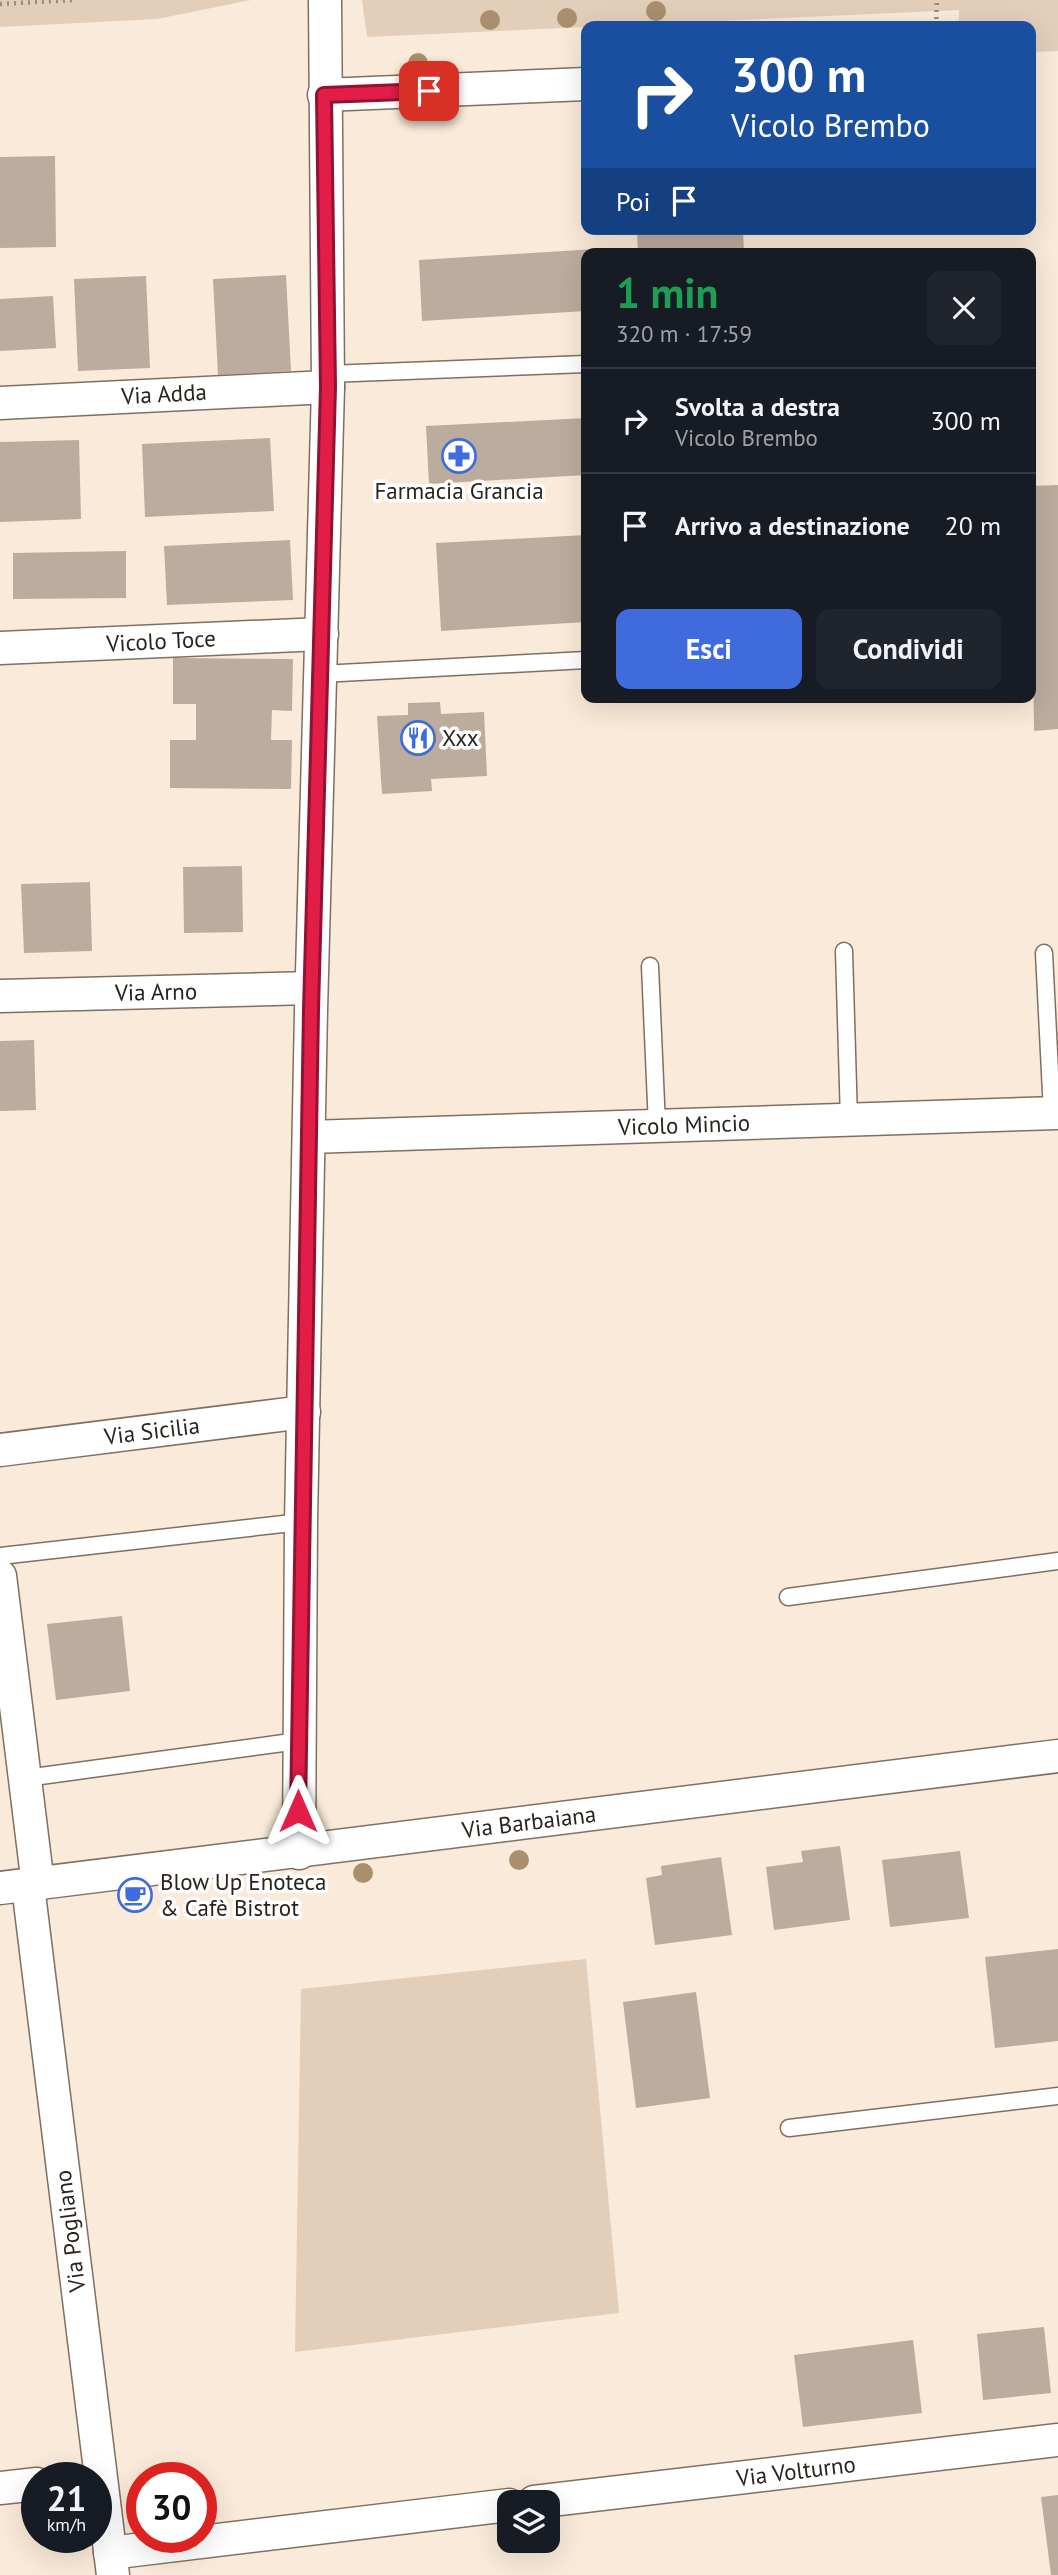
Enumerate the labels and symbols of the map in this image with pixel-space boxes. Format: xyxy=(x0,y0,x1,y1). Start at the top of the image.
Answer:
pin xyxy=(399,61,459,121)
street label: Via Adda xyxy=(119,377,208,410)
pharmacy icon: Farmacia Grancia xyxy=(440,437,478,475)
place label: Farmacia Grancia xyxy=(374,476,544,505)
street label: Vicolo Toce xyxy=(105,623,216,658)
restaurant icon: Xxx xyxy=(399,719,437,757)
place label: Xxx xyxy=(442,723,479,752)
street label: Via Arno xyxy=(114,976,197,1007)
street label: Vicolo Mincio xyxy=(616,1108,751,1141)
street label: Via Sicilia xyxy=(102,1410,201,1451)
position arrow xyxy=(261,1774,335,1848)
street label: Via Barbaiana xyxy=(459,1799,598,1844)
place label: Blow Up Enoteca & Cafè Bistrot xyxy=(160,1867,326,1922)
cafe icon: Blow Up Enoteca & Cafè Bistrot xyxy=(116,1876,154,1914)
street label: Via Pogliano xyxy=(48,2168,91,2295)
street label: Via Volturno xyxy=(734,2449,857,2492)
speed limit sign: 30 xyxy=(126,2462,217,2553)

